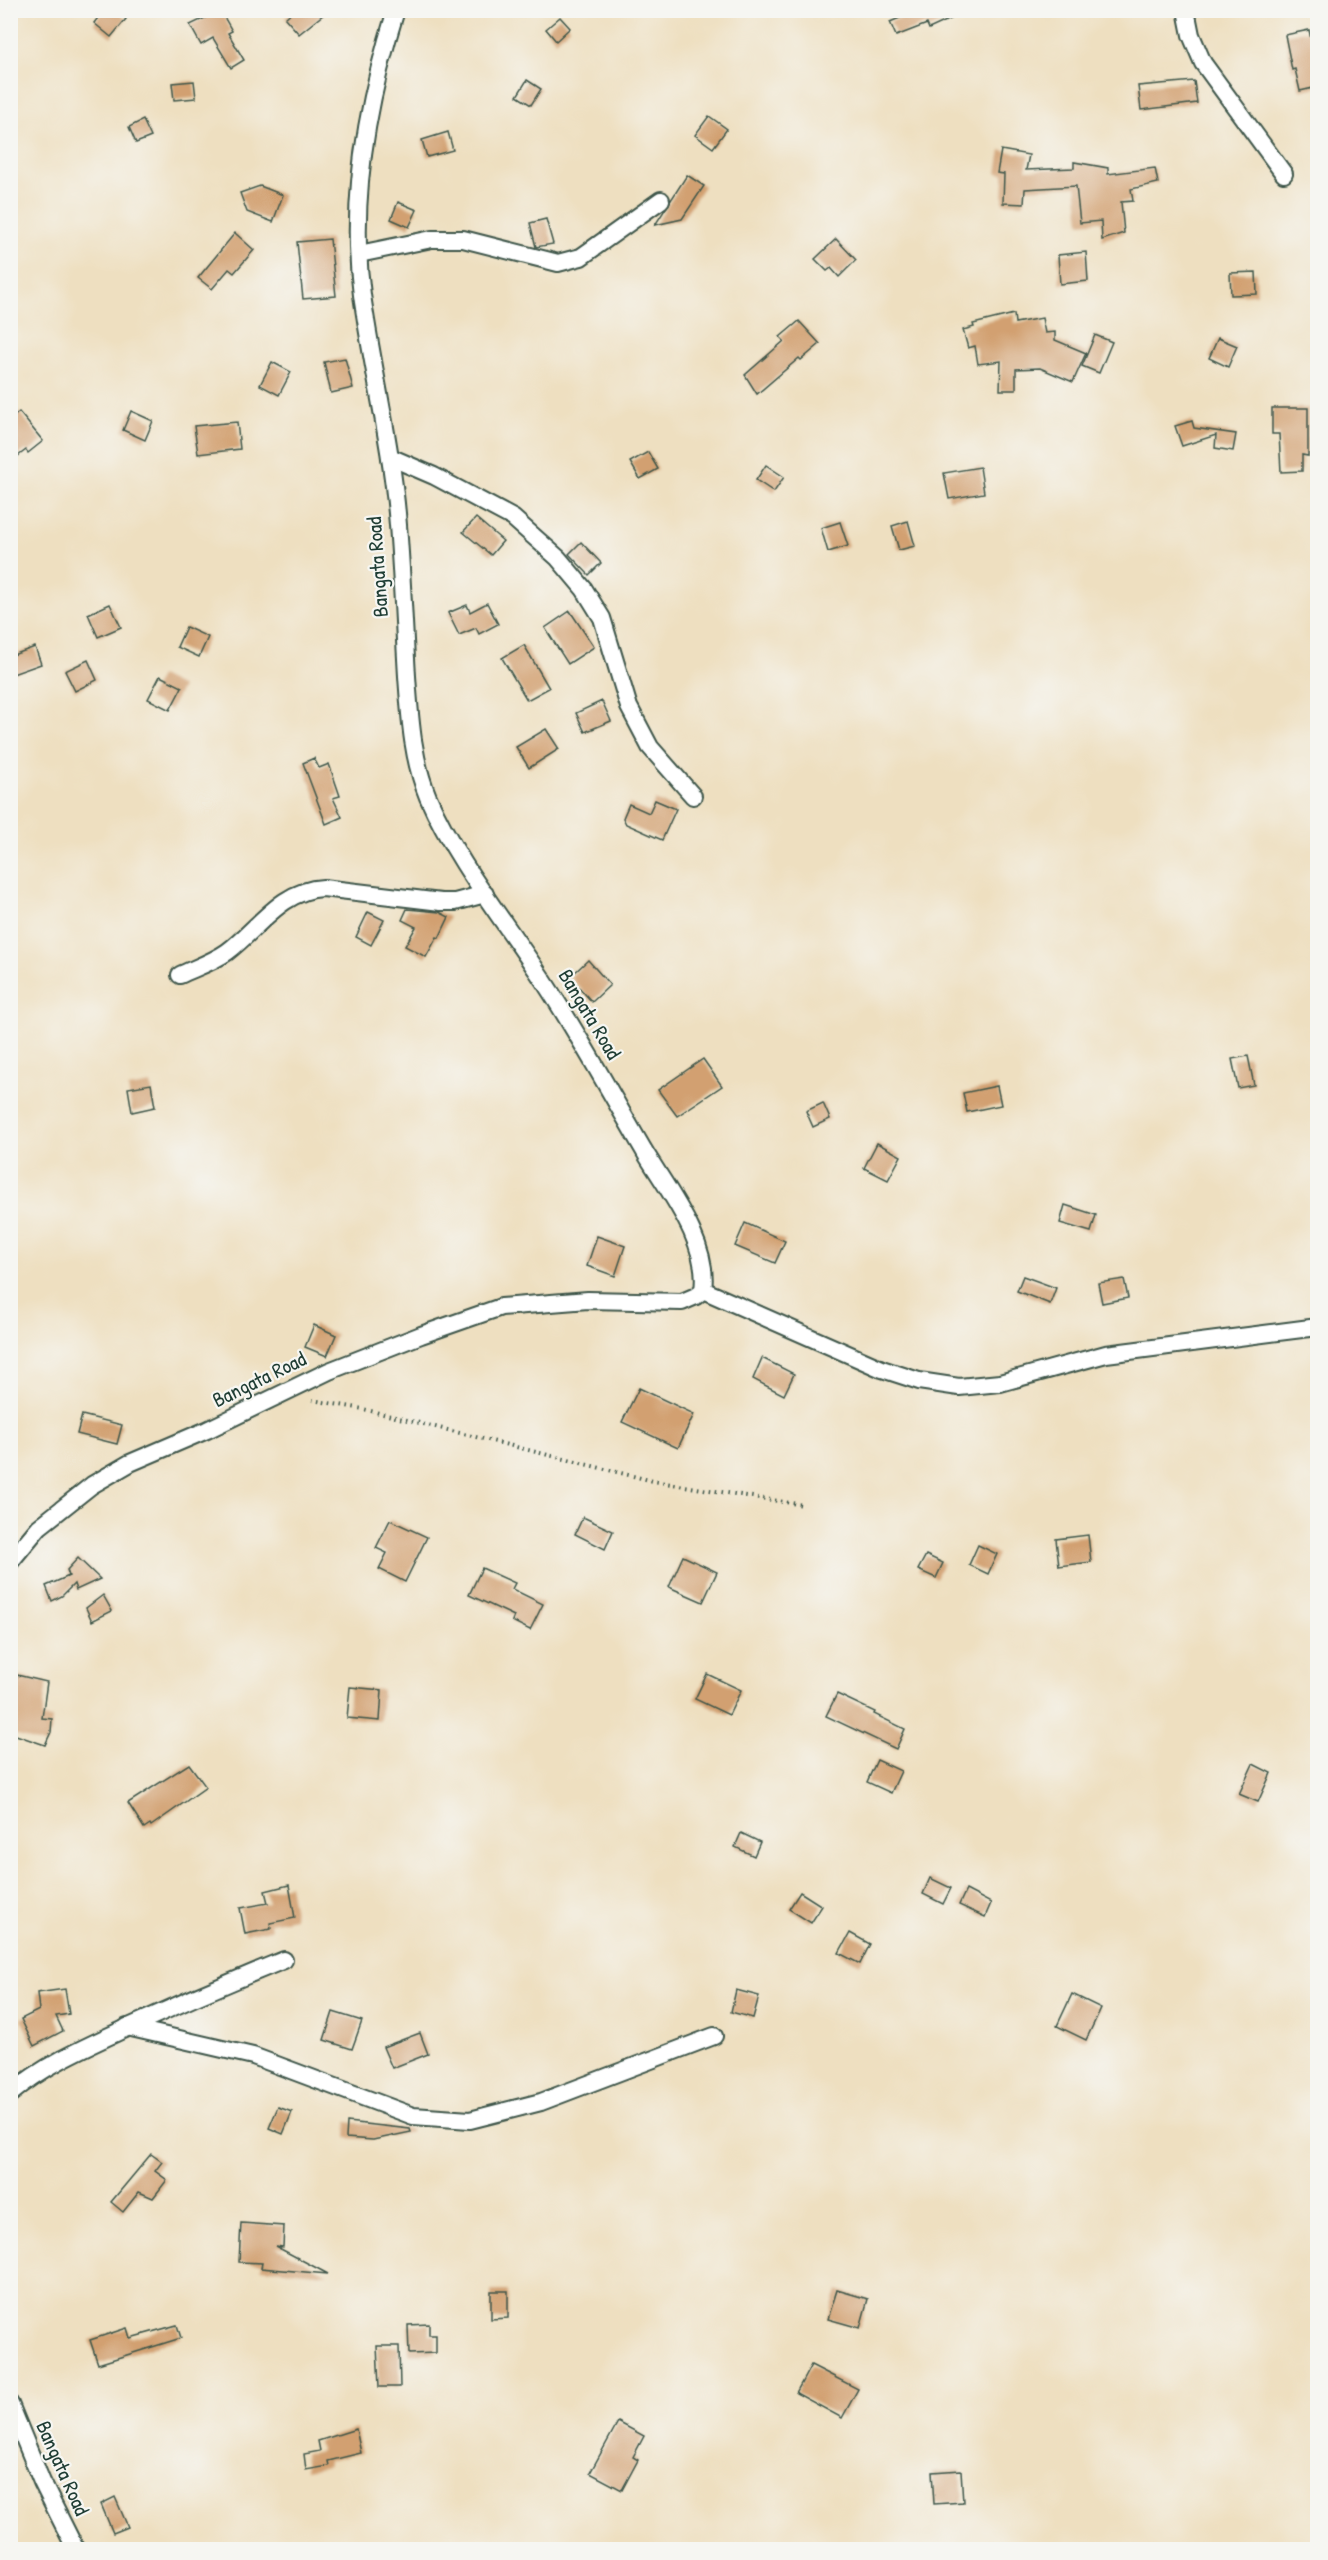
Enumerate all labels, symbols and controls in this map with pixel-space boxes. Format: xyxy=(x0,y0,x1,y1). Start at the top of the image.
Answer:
street label: Bangata Road xyxy=(359,516,395,618)
street label: Bangata Road xyxy=(552,963,628,1065)
street label: Bangata Road xyxy=(207,1344,311,1414)
street label: Bangata Road xyxy=(29,2416,97,2520)

